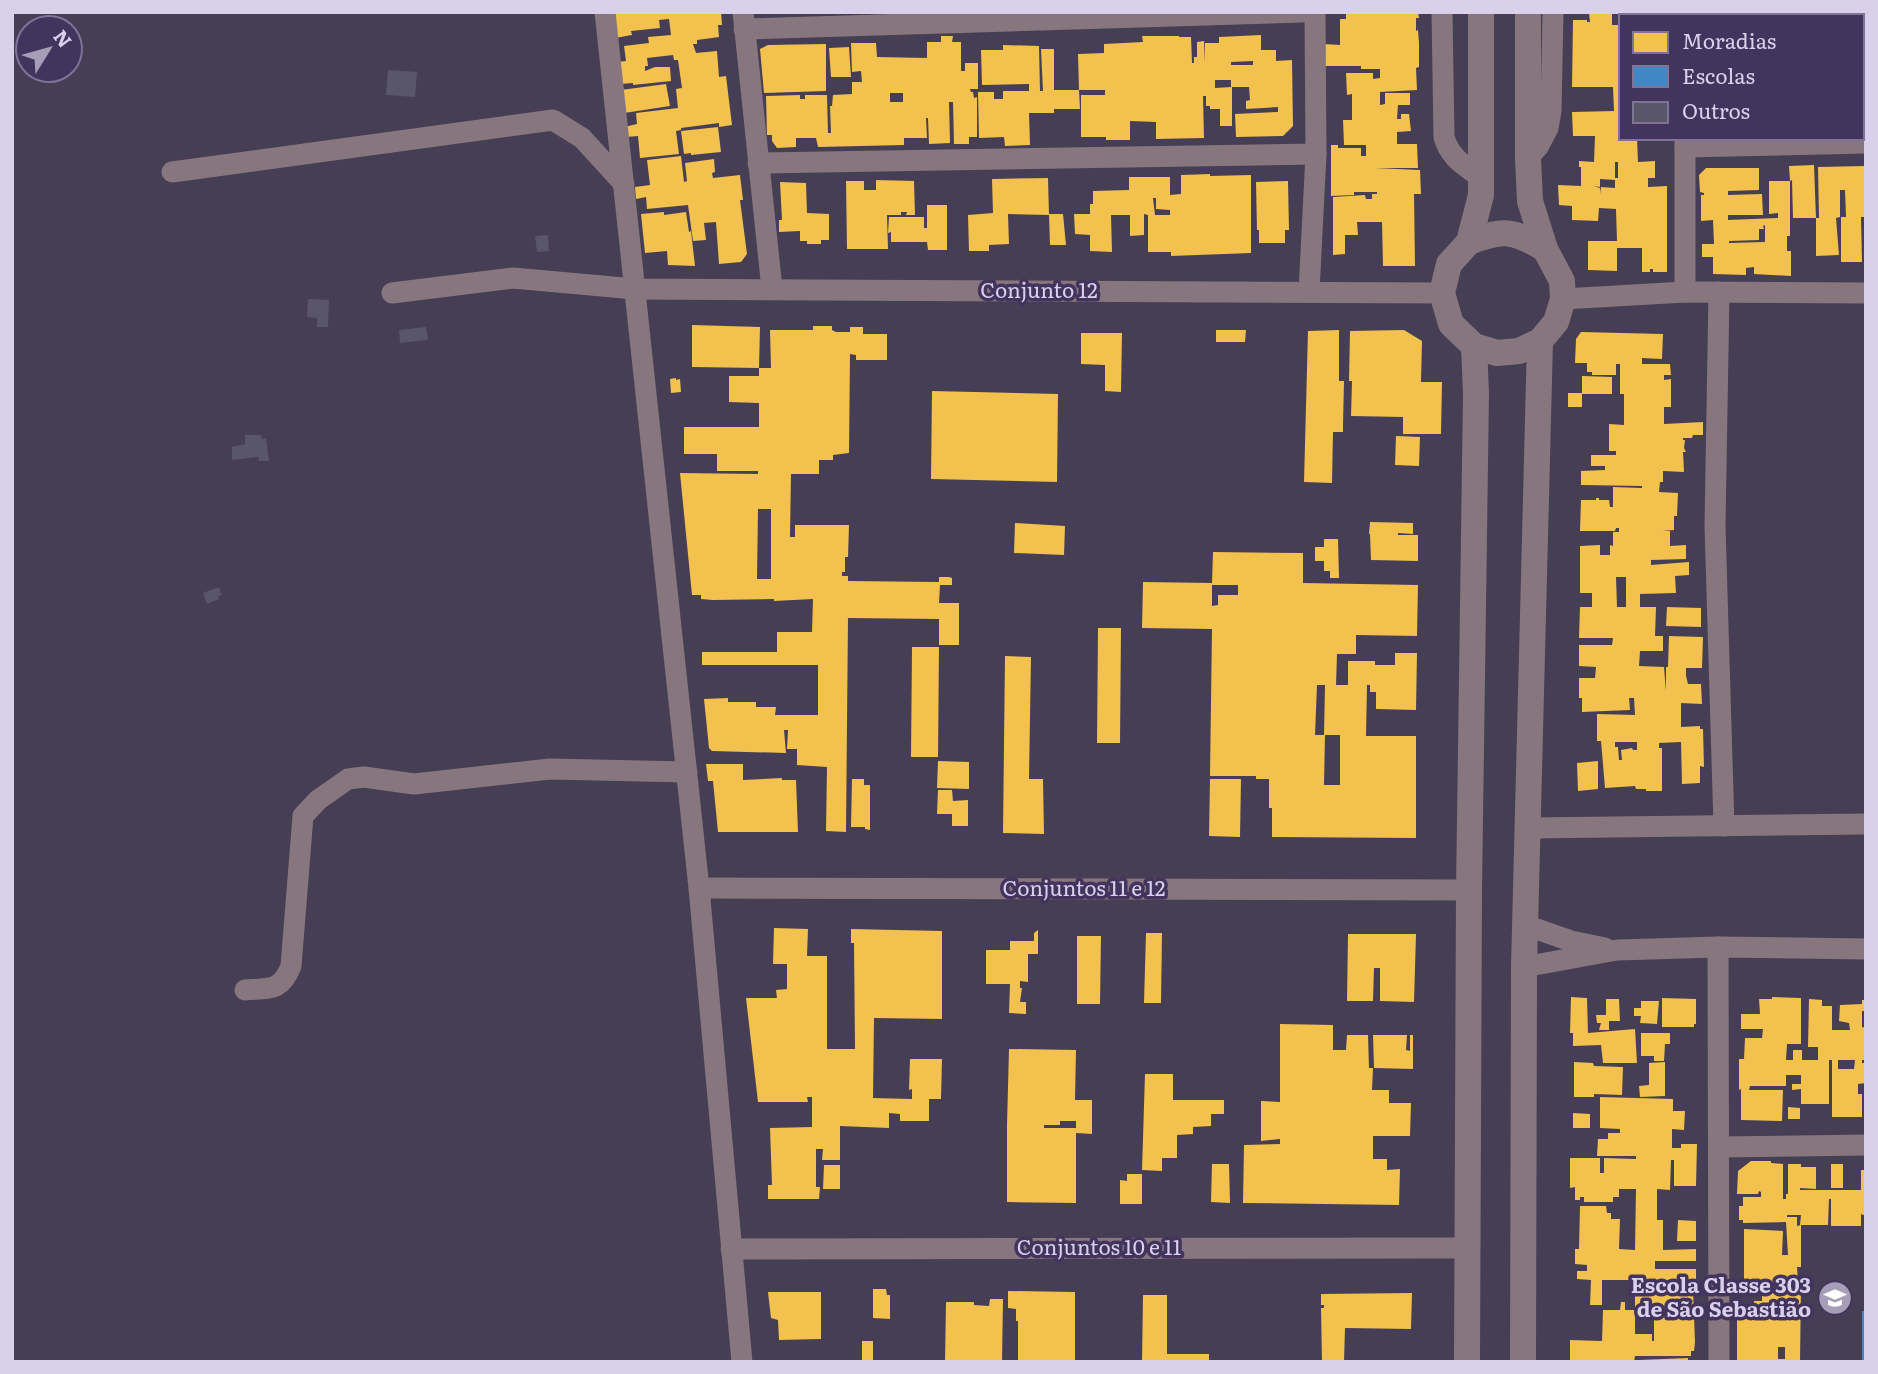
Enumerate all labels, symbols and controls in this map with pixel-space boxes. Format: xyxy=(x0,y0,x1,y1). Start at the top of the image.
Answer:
north arrow xyxy=(14,14,84,84)
legend xyxy=(1619,14,1864,140)
text: N xyxy=(47,23,79,53)
text: Moradias xyxy=(1682,24,1776,55)
text: Escolas xyxy=(1682,59,1755,90)
text: Outros xyxy=(1682,94,1750,125)
street label: Conjunto 12 xyxy=(980,273,1098,304)
street label: Conjuntos 11 e 12 xyxy=(1003,871,1165,902)
street label: Conjuntos 10 e 11 xyxy=(1017,1230,1182,1261)
place label: Escola Classe 303 de São Sebastião xyxy=(1631,1268,1811,1323)
school or university icon: Escola Classe 303 de São Sebastião xyxy=(1816,1279,1854,1317)

